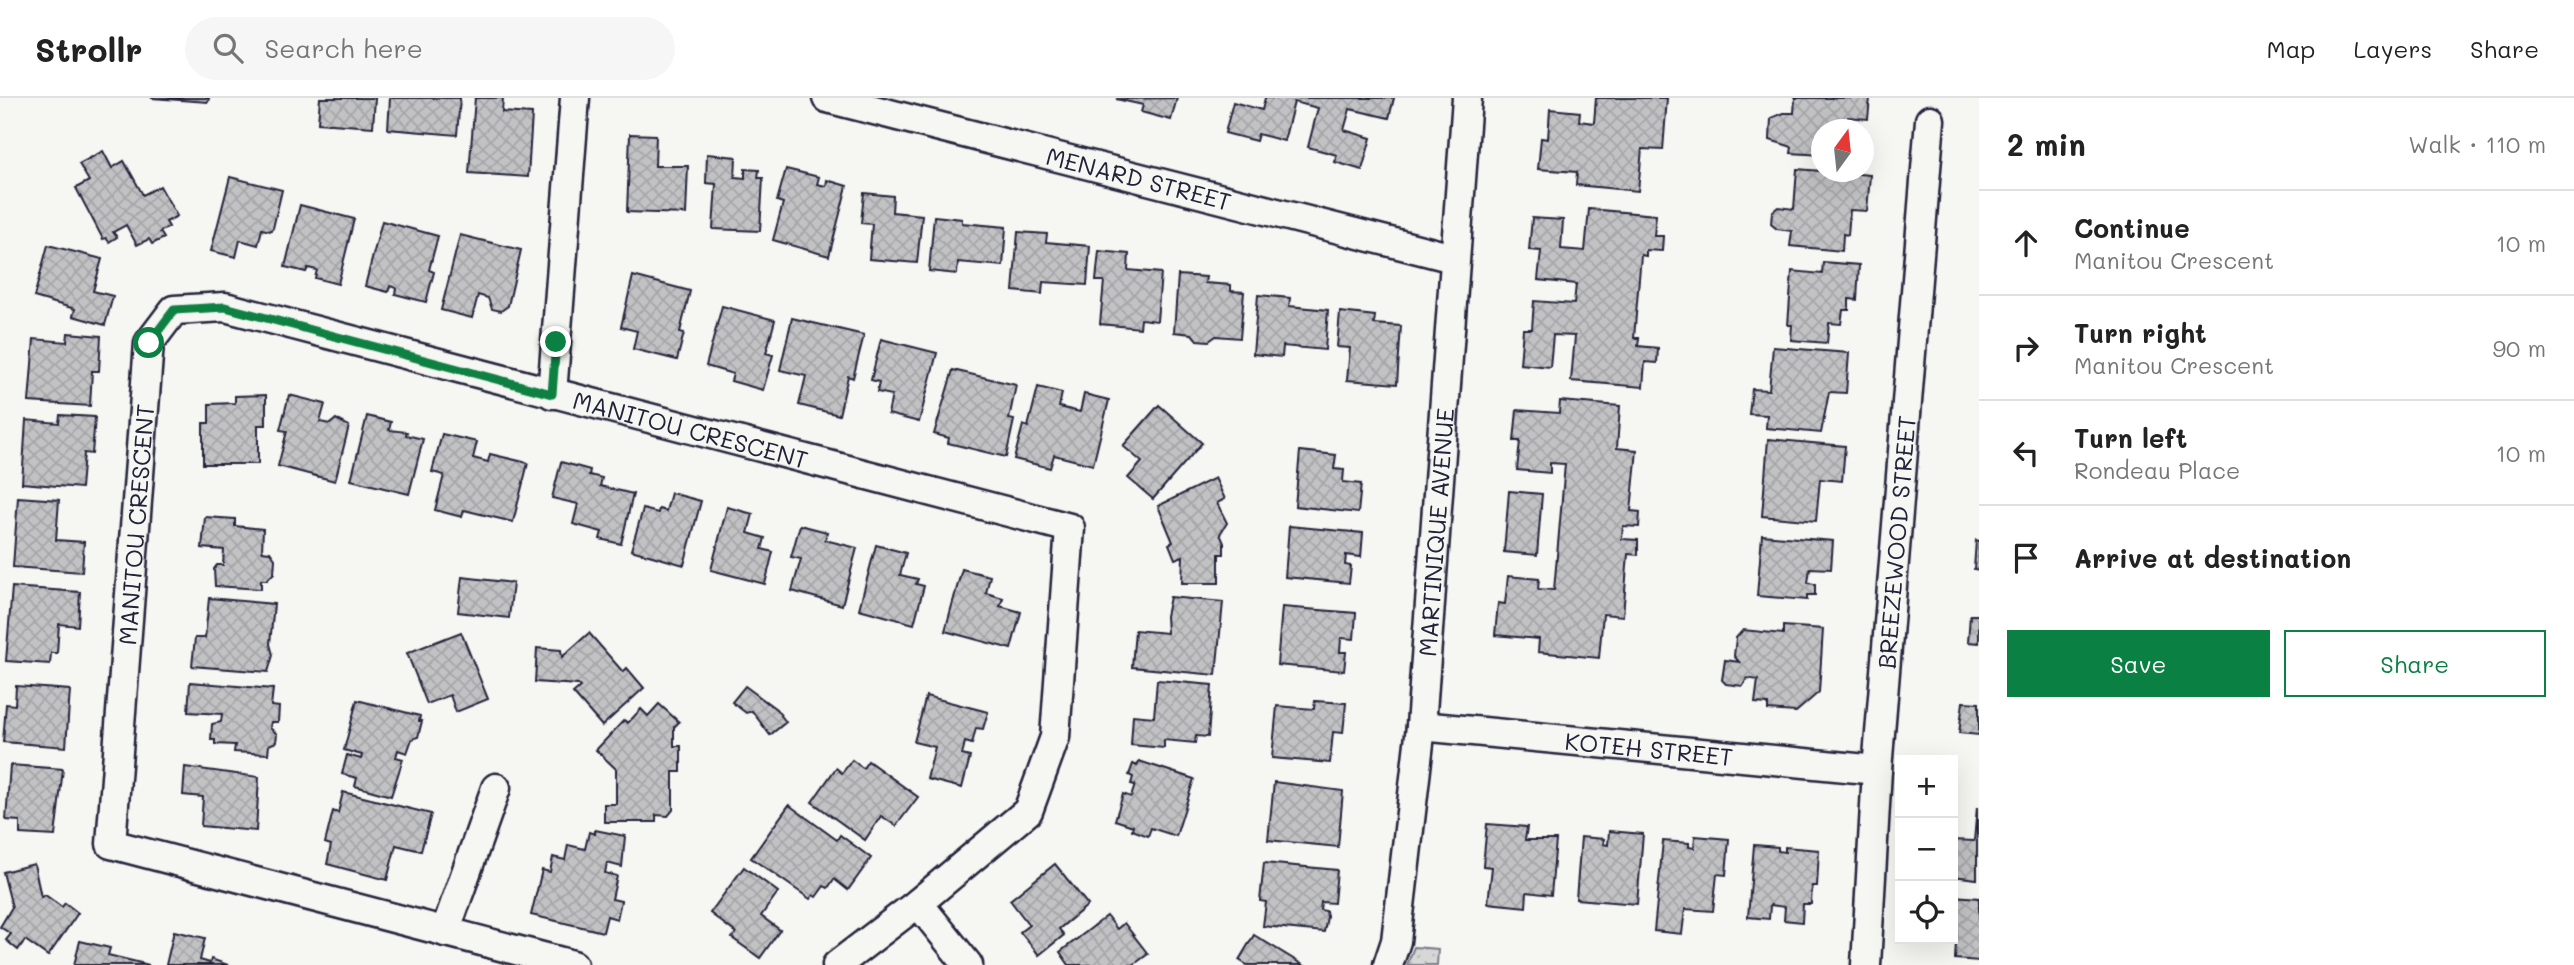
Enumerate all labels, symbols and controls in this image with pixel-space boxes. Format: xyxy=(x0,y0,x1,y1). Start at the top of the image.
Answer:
search box xyxy=(185,17,675,80)
text: Strollr xyxy=(35,27,143,70)
icon: search xyxy=(209,29,247,67)
text: Search here xyxy=(265,31,423,65)
text: Map xyxy=(2267,33,2315,64)
text: Layers xyxy=(2353,33,2432,64)
text: Share xyxy=(2470,33,2539,64)
north arrow xyxy=(1811,119,1874,182)
text: 2 min xyxy=(2007,124,2086,164)
text: Walk · 110 m xyxy=(2408,129,2546,159)
street label: MENARD STREET xyxy=(1043,139,1235,216)
text: Continue xyxy=(2074,211,2190,245)
icon: ahead xyxy=(2007,224,2045,262)
text: 10 m xyxy=(2496,228,2546,258)
text: Manitou Crescent xyxy=(2074,245,2274,275)
text: Turn right xyxy=(2074,316,2207,350)
route end xyxy=(540,326,571,357)
route start xyxy=(133,327,164,358)
icon: right xyxy=(2007,329,2045,367)
text: 90 m xyxy=(2493,333,2546,363)
text: Manitou Crescent xyxy=(2074,350,2274,380)
street label: MANITOU CRESCENT xyxy=(570,383,812,474)
street label: MANITOU CRESCENT xyxy=(111,403,160,646)
street label: MARTINIQUE AVENUE xyxy=(1411,407,1460,658)
street label: BREEZEWOOD STREET xyxy=(1870,414,1921,670)
text: Turn left xyxy=(2074,421,2187,455)
icon: left xyxy=(2007,434,2045,472)
text: 10 m xyxy=(2496,438,2546,468)
text: Rondeau Place xyxy=(2074,455,2240,485)
icon: arrive xyxy=(2007,539,2045,577)
text: Arrive at destination xyxy=(2074,541,2351,575)
button: Save xyxy=(2007,630,2270,697)
button: Share xyxy=(2284,630,2546,697)
street label: KOTEH STREET xyxy=(1563,724,1734,772)
map controls xyxy=(1895,755,1958,944)
button: + xyxy=(1895,755,1958,818)
button: − xyxy=(1895,818,1958,881)
button: locate xyxy=(1895,881,1958,944)

